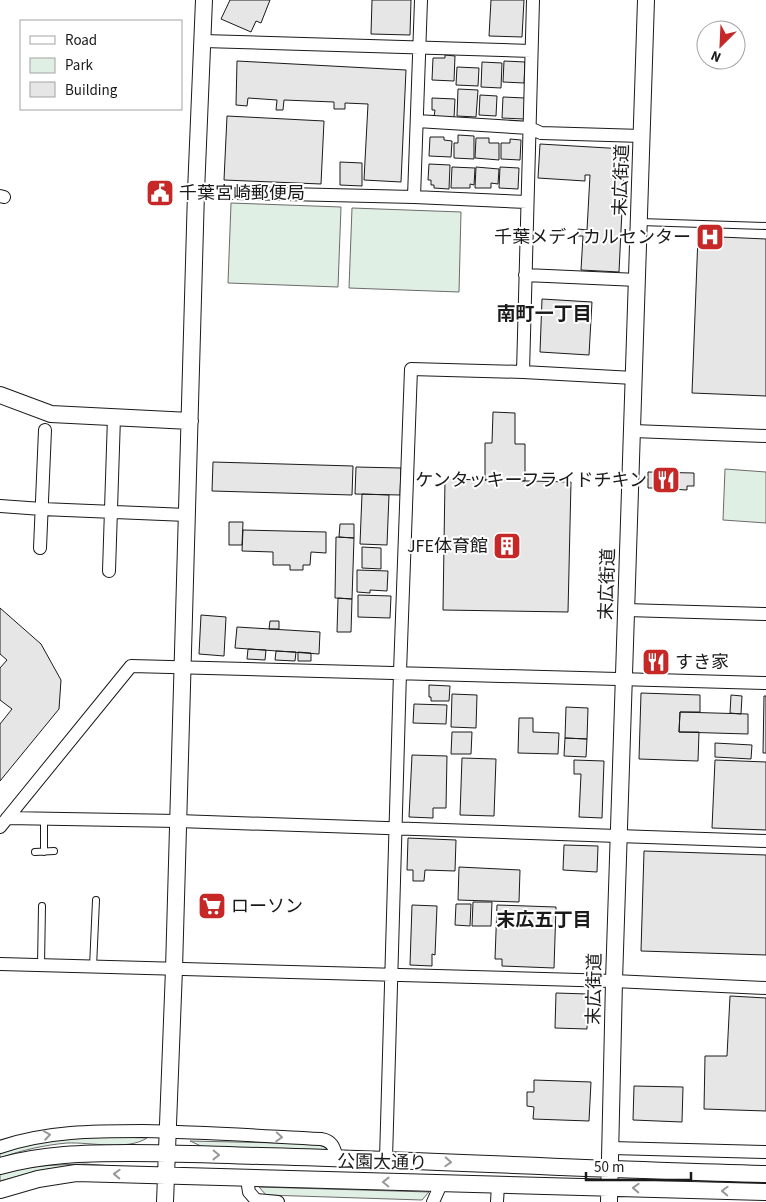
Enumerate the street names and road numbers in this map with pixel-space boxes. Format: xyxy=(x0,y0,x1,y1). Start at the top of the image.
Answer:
street label: 末広街道 xyxy=(608,144,635,216)
street label: 末広街道 xyxy=(594,548,621,620)
street label: 末広街道 xyxy=(581,953,608,1025)
street label: 公園大通り xyxy=(337,1149,427,1176)

